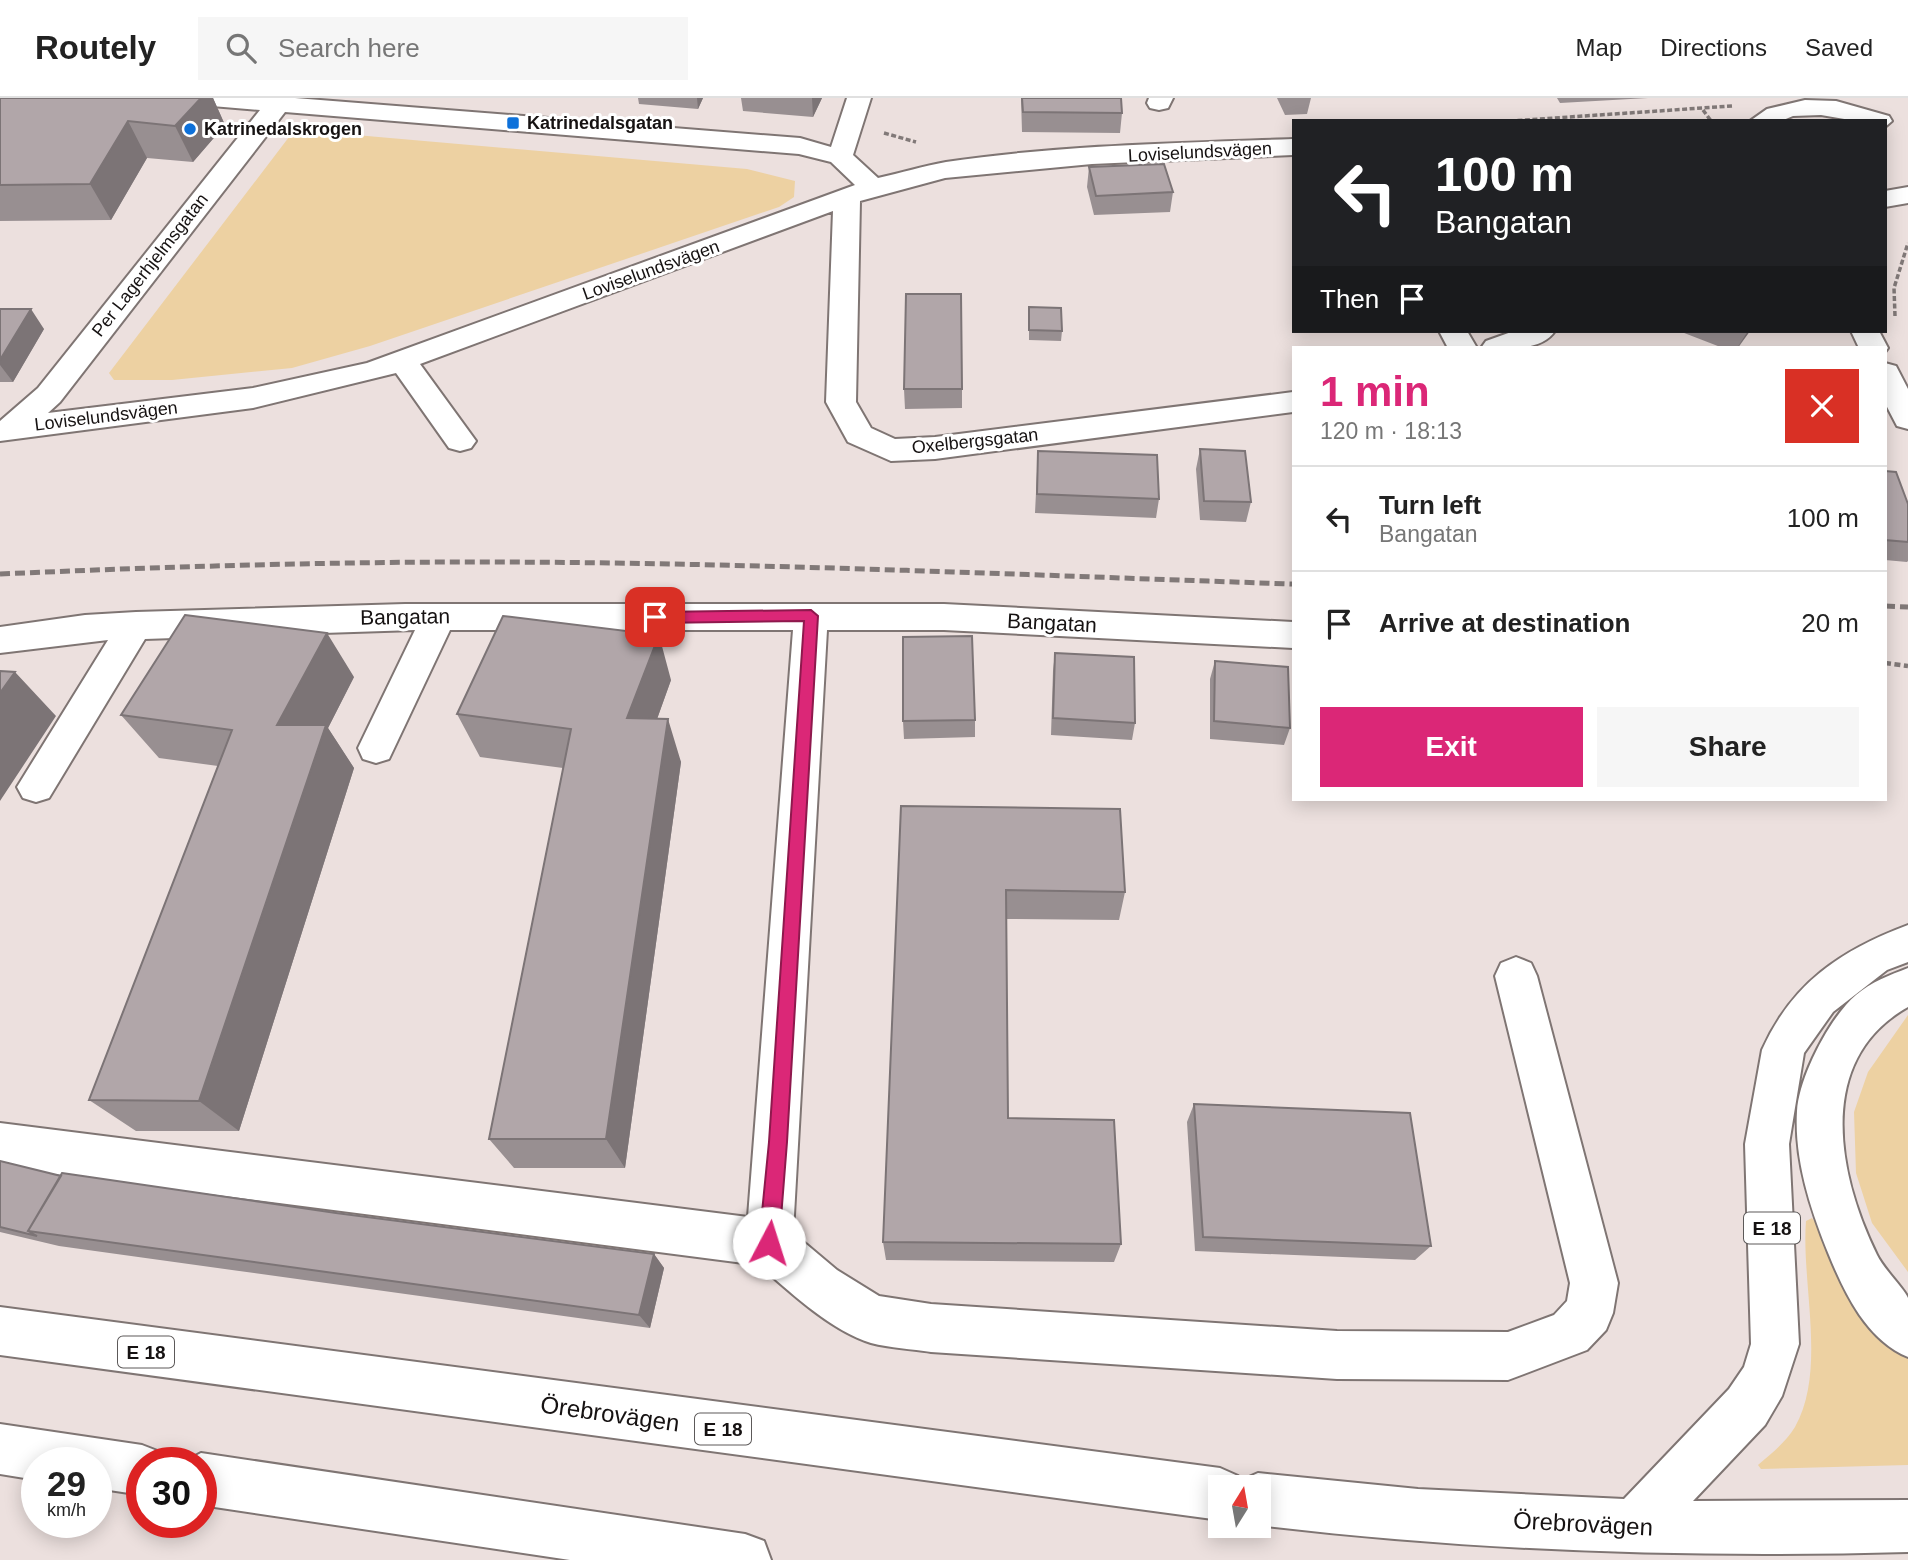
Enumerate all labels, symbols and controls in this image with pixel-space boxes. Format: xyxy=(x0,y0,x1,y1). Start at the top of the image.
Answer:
search box xyxy=(198,17,688,80)
text: Routely xyxy=(35,29,156,66)
icon: search xyxy=(222,29,260,67)
text: Search here xyxy=(278,33,420,63)
text: Map xyxy=(1576,34,1622,61)
text: Directions xyxy=(1660,34,1767,61)
text: Saved xyxy=(1805,34,1873,61)
place label: Katrinedalsgatan xyxy=(527,113,673,133)
marker: Katrinedalsgatan xyxy=(505,115,521,131)
place label: Katrinedalskrogen xyxy=(204,119,362,139)
marker: Katrinedalskrogen xyxy=(182,121,198,137)
street label: Loviselundsvägen xyxy=(1128,138,1272,166)
icon: left xyxy=(1320,147,1411,238)
text: 100 m xyxy=(1435,147,1574,201)
street label: Per Lagerhjelmsgatan xyxy=(88,189,212,341)
text: Bangatan xyxy=(1435,204,1572,240)
street label: Loviselundsvägen xyxy=(580,236,722,304)
icon: arrive xyxy=(1393,280,1431,318)
text: Then xyxy=(1320,284,1379,314)
text: 1 min xyxy=(1320,368,1430,415)
button: close xyxy=(1785,369,1859,443)
street label: Loviselundsvägen xyxy=(33,397,179,435)
text: 120 m · 18:13 xyxy=(1320,418,1462,444)
street label: Oxelbergsgatan xyxy=(911,424,1039,458)
text: Turn left xyxy=(1379,490,1481,520)
icon: left xyxy=(1320,500,1358,538)
text: 100 m xyxy=(1787,503,1859,533)
text: Bangatan xyxy=(1379,521,1477,547)
pin xyxy=(625,587,685,647)
icon: arrive xyxy=(636,598,674,636)
street label: Bangatan xyxy=(360,604,450,629)
icon: arrive xyxy=(1320,605,1358,643)
text: Arrive at destination xyxy=(1379,608,1630,638)
text: 20 m xyxy=(1801,608,1859,638)
street label: Bangatan xyxy=(1007,609,1098,636)
button: Exit xyxy=(1320,707,1583,787)
button: Share xyxy=(1597,707,1859,787)
position arrow xyxy=(732,1206,806,1280)
road number: E 18 xyxy=(1744,1212,1800,1244)
road number: E 18 xyxy=(118,1336,174,1368)
street label: Örebrovägen xyxy=(539,1390,681,1437)
road number: E 18 xyxy=(695,1414,751,1444)
speed limit sign: 30 xyxy=(126,1447,217,1538)
text: 29 xyxy=(47,1464,86,1503)
north arrow xyxy=(1208,1475,1270,1538)
map controls xyxy=(1208,1475,1271,1538)
text: km/h xyxy=(47,1500,86,1520)
street label: Örebrovägen xyxy=(1512,1506,1654,1541)

